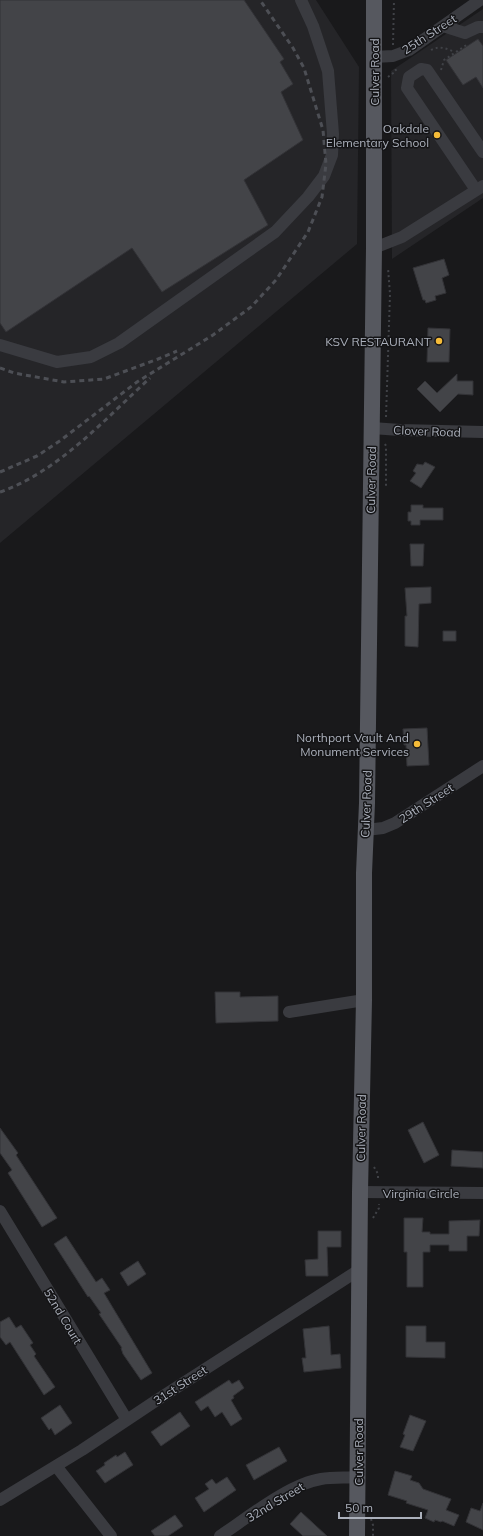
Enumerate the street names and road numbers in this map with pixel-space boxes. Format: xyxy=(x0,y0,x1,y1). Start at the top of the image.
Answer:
street label: 25th Street xyxy=(399,11,459,57)
street label: Culver Road xyxy=(367,38,382,106)
street label: Clover Road xyxy=(393,422,461,440)
street label: Culver Road xyxy=(363,446,379,514)
street label: Culver Road xyxy=(357,770,375,838)
street label: 29th Street xyxy=(396,780,456,826)
street label: Culver Road xyxy=(353,1094,369,1162)
street label: Virginia Circle xyxy=(383,1186,459,1201)
street label: 52nd Court xyxy=(41,1285,85,1347)
street label: 31st Street xyxy=(150,1362,210,1408)
street label: Culver Road xyxy=(351,1418,366,1486)
street label: 32nd Street xyxy=(243,1479,307,1525)

